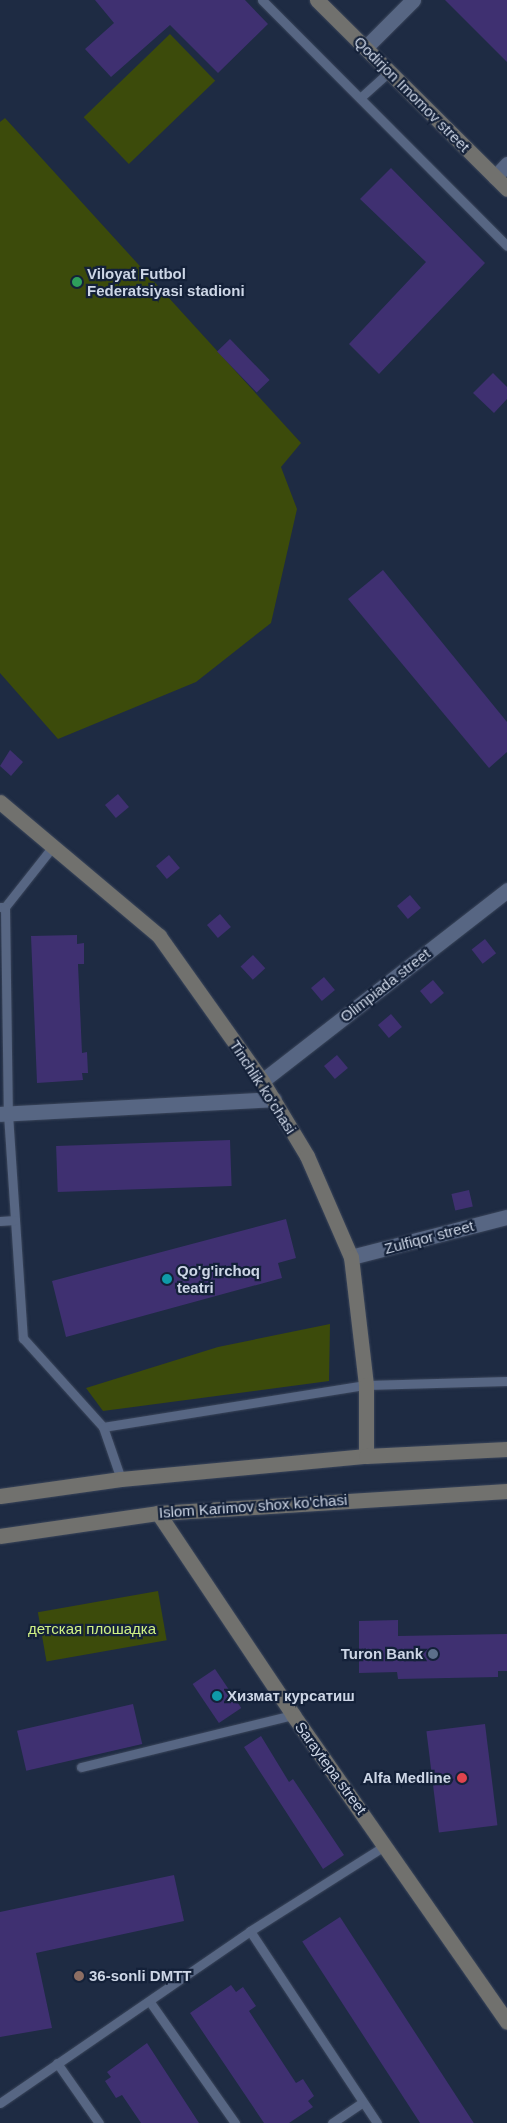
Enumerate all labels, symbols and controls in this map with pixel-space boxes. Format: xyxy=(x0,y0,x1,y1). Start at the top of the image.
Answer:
street label: Qodirjon Imomov street xyxy=(351,33,473,155)
place label: Viloyat Futbol Federatsiyasi stadioni xyxy=(87,264,245,299)
marker: Viloyat Futbol Federatsiyasi stadioni xyxy=(71,276,83,288)
street label: Olimpiada street xyxy=(336,944,434,1026)
street label: Tinchlik ko'chasi xyxy=(226,1037,300,1137)
street label: Zulfiqor street xyxy=(382,1216,476,1258)
place label: Qo'g'irchoq teatri xyxy=(177,1261,260,1296)
marker: Qo'g'irchoq teatri xyxy=(161,1273,173,1285)
street label: Islom Karimov shox ko'chasi xyxy=(158,1490,348,1522)
park label: детская плошадка xyxy=(28,1620,156,1638)
place label: Turon Bank xyxy=(341,1645,423,1663)
marker: Turon Bank xyxy=(427,1648,439,1660)
place label: Хизмат курсатиш xyxy=(227,1687,355,1705)
marker: Хизмат курсатиш xyxy=(211,1690,223,1702)
street label: Saraytepa street xyxy=(291,1718,371,1818)
place label: Alfa Medline xyxy=(363,1769,451,1787)
marker: Alfa Medline xyxy=(455,1771,469,1785)
place label: 36-sonli DMTT xyxy=(89,1967,192,1985)
marker: 36-sonli DMTT xyxy=(73,1970,85,1982)

